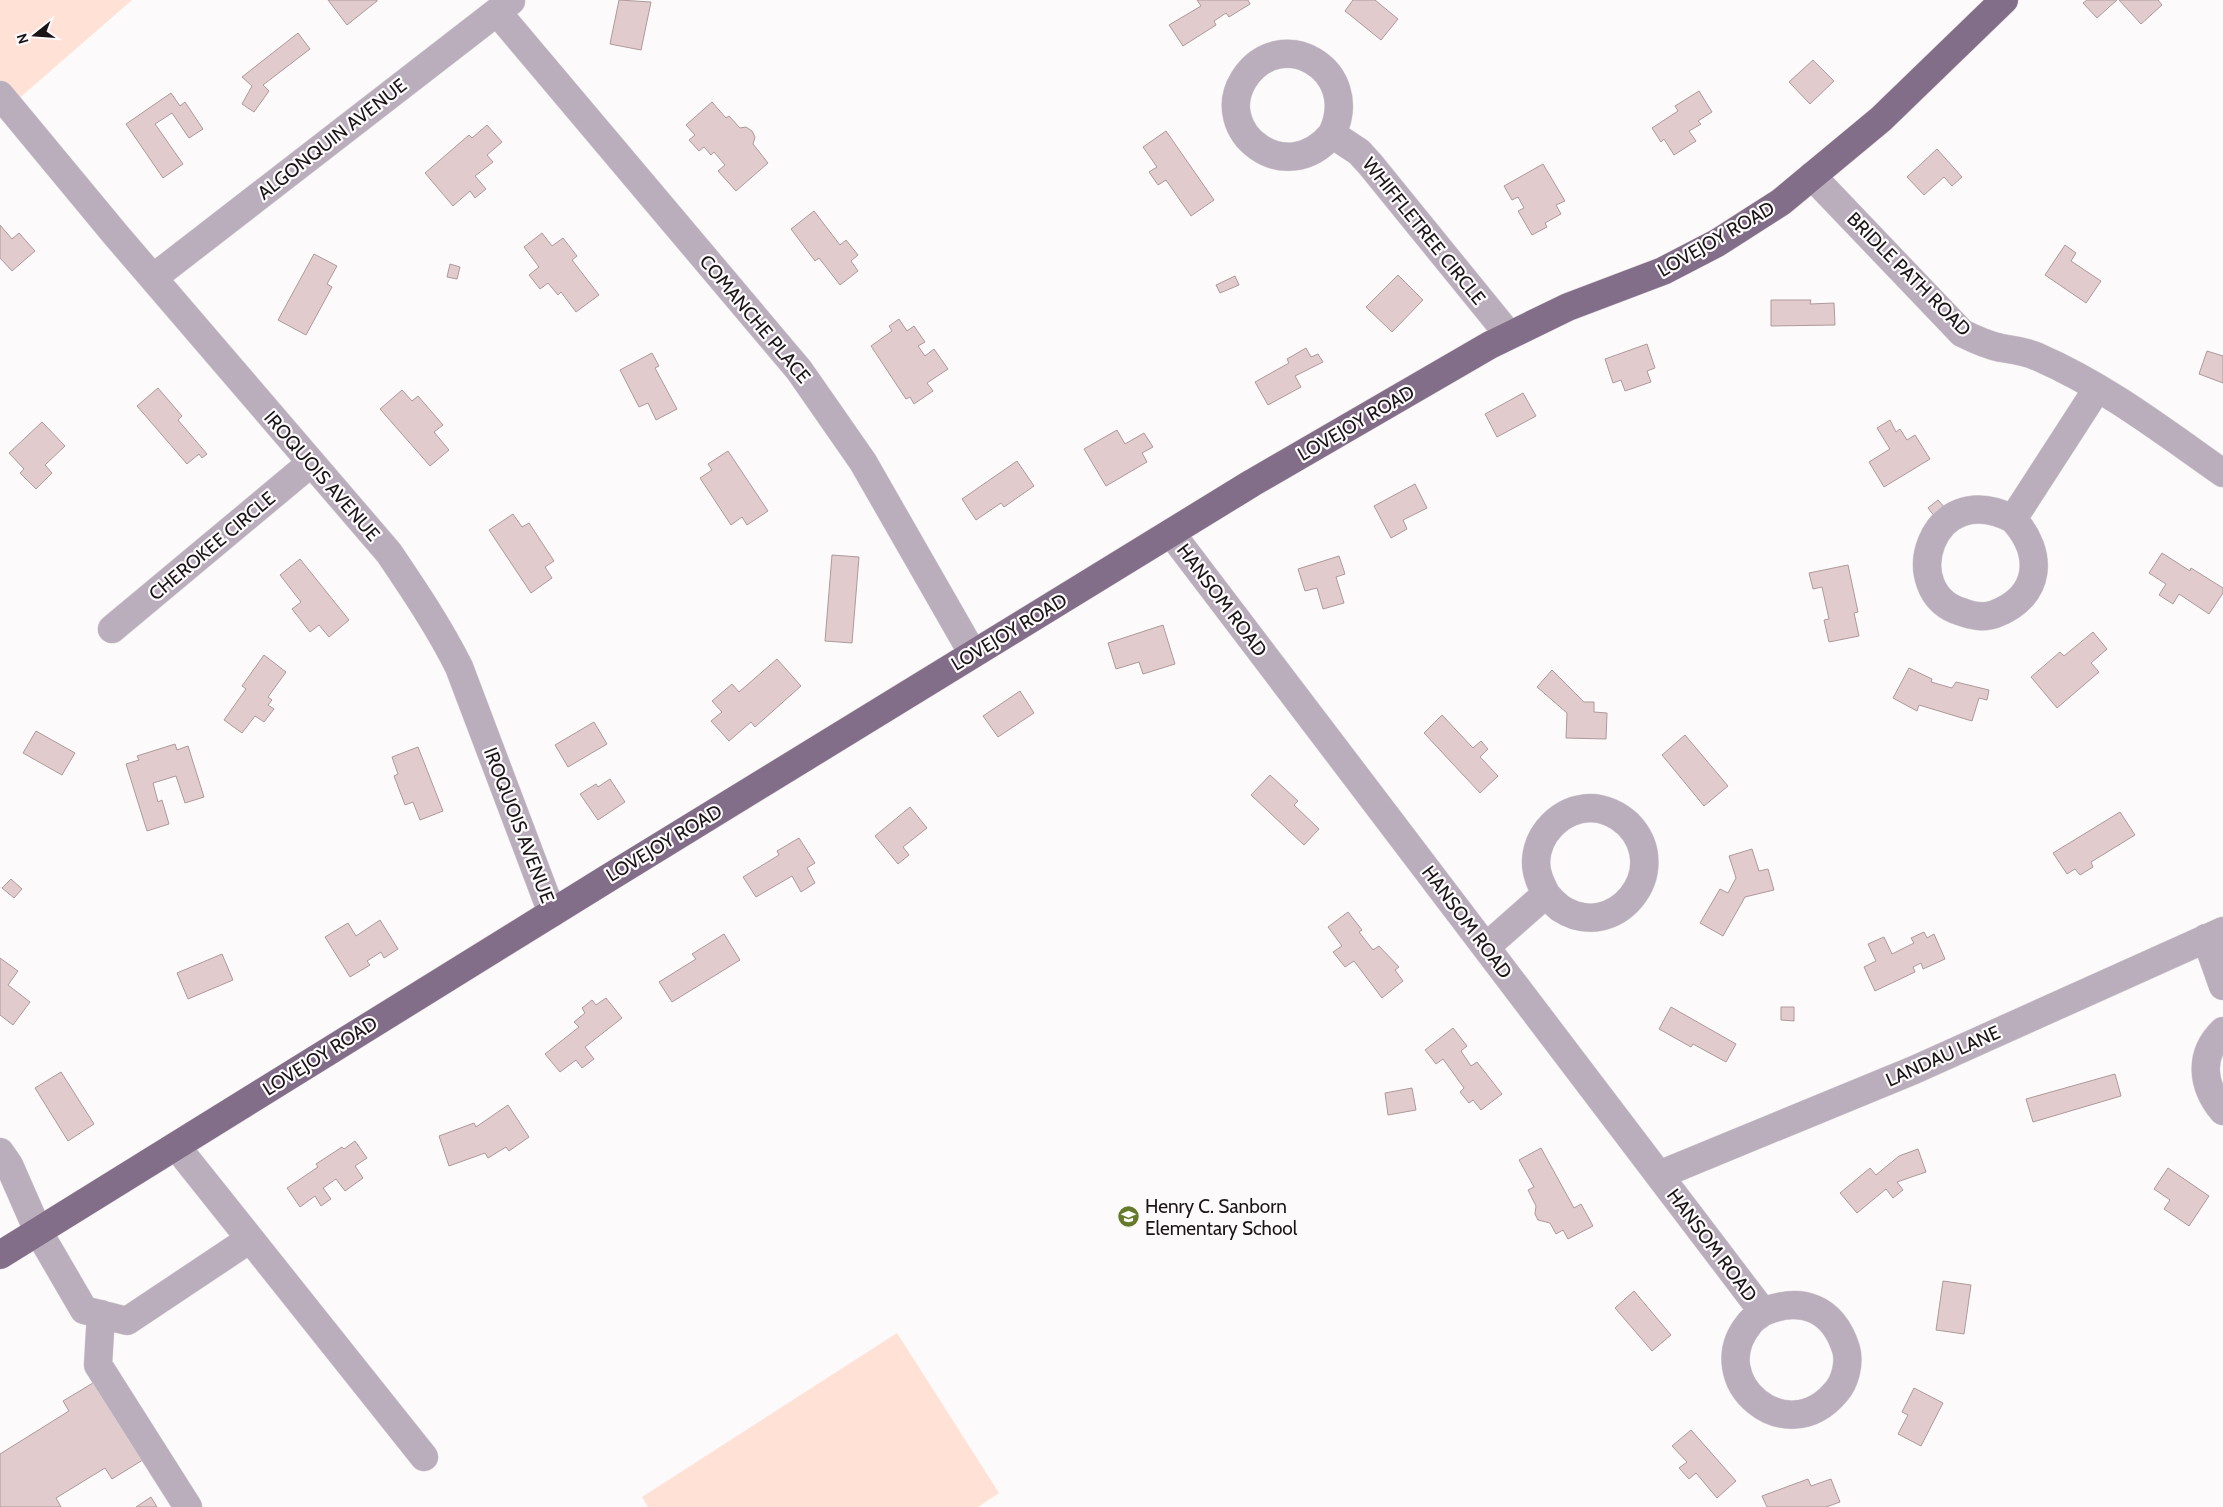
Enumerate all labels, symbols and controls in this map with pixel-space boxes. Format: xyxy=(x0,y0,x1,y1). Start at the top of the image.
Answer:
north arrow xyxy=(10,10,60,60)
text: N xyxy=(13,31,33,46)
street label: ALGONQUIN AVENUE xyxy=(253,74,411,204)
street label: WHIFFLETREE CIRCLE xyxy=(1358,153,1490,309)
street label: LOVEJOY ROAD xyxy=(1654,196,1779,282)
street label: BRIDLE PATH ROAD xyxy=(1842,207,1976,341)
street label: COMANCHE PLACE xyxy=(695,250,815,388)
street label: LOVEJOY ROAD xyxy=(1294,380,1419,466)
street label: IROQUOIS AVENUE xyxy=(259,406,385,546)
street label: CHEROKEE CIRCLE xyxy=(144,487,280,605)
street label: HANSOM ROAD xyxy=(1172,539,1272,661)
street label: LOVEJOY ROAD xyxy=(947,588,1071,676)
street label: IROQUOIS AVENUE xyxy=(479,744,559,906)
street label: LOVEJOY ROAD xyxy=(602,799,726,887)
street label: HANSOM ROAD xyxy=(1417,861,1517,983)
street label: LOVEJOY ROAD xyxy=(258,1011,382,1100)
street label: LANDAU LANE xyxy=(1882,1021,2004,1091)
street label: HANSOM ROAD xyxy=(1662,1184,1762,1306)
place label: Henry C. Sanborn Elementary School xyxy=(1145,1195,1298,1240)
school or university icon: Henry C. Sanborn Elementary School xyxy=(1117,1205,1141,1229)

